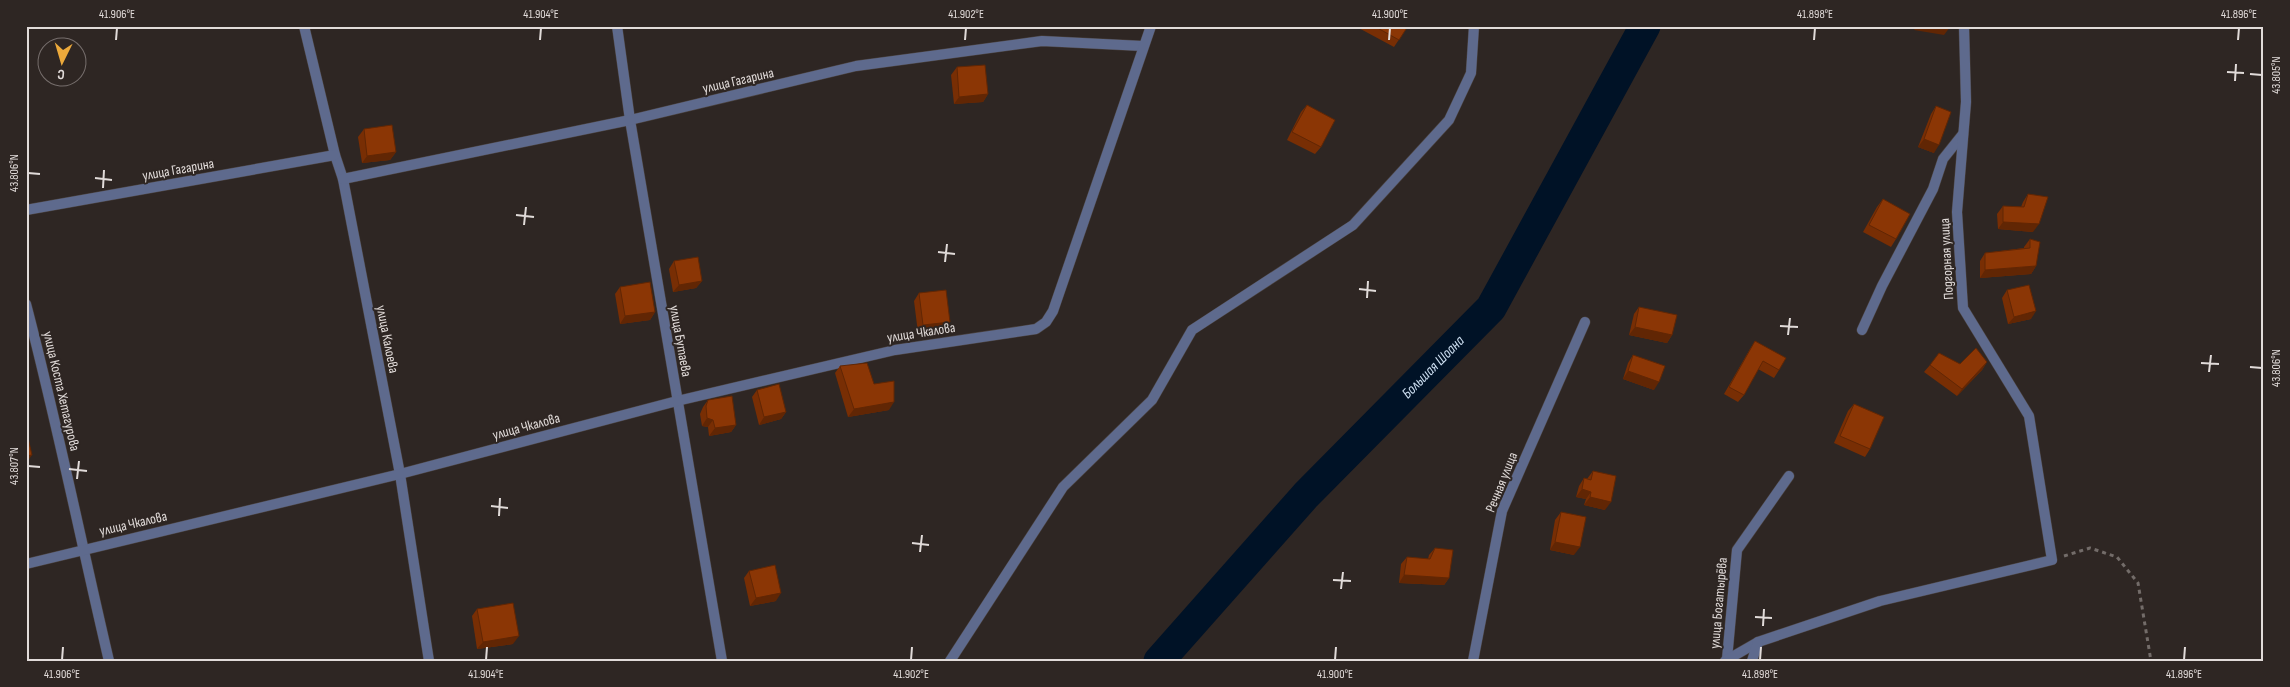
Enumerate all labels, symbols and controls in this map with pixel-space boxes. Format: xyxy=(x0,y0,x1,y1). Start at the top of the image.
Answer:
text: 41.906°E xyxy=(99,7,135,22)
text: 41.904°E xyxy=(523,7,559,22)
text: 41.902°E xyxy=(948,7,984,22)
text: 41.900°E xyxy=(1372,7,1408,22)
text: 41.898°E xyxy=(1797,7,1833,22)
text: 41.896°E xyxy=(2221,7,2257,22)
north arrow xyxy=(38,38,88,88)
text: 43.805°N xyxy=(2269,56,2284,94)
street label: улица Гагарина xyxy=(701,64,775,97)
text: С xyxy=(57,66,65,83)
text: 43.806°N xyxy=(7,154,22,192)
street label: улица Гагарина xyxy=(141,155,215,184)
street label: Подгорная улица xyxy=(1936,218,1957,300)
street label: улица Калоева xyxy=(373,304,402,374)
street label: улица Бутаева xyxy=(666,304,695,378)
street label: улица Чкалова xyxy=(886,319,956,346)
street label: улица Коста Хетагурова xyxy=(39,329,84,453)
water label: Большая Шоана xyxy=(1398,332,1469,403)
text: 43.806°N xyxy=(2269,349,2284,387)
street label: улица Чкалова xyxy=(491,409,562,444)
text: 43.807°N xyxy=(7,447,22,485)
street label: Речная улица xyxy=(1482,450,1521,515)
street label: улица Чкалова xyxy=(98,507,169,540)
street label: улица Богатырёва xyxy=(1706,557,1731,649)
text: 41.906°E xyxy=(44,667,80,682)
text: 41.904°E xyxy=(468,667,504,682)
text: 41.902°E xyxy=(893,667,929,682)
text: 41.900°E xyxy=(1317,667,1353,682)
text: 41.898°E xyxy=(1742,667,1778,682)
text: 41.896°E xyxy=(2166,667,2202,682)

